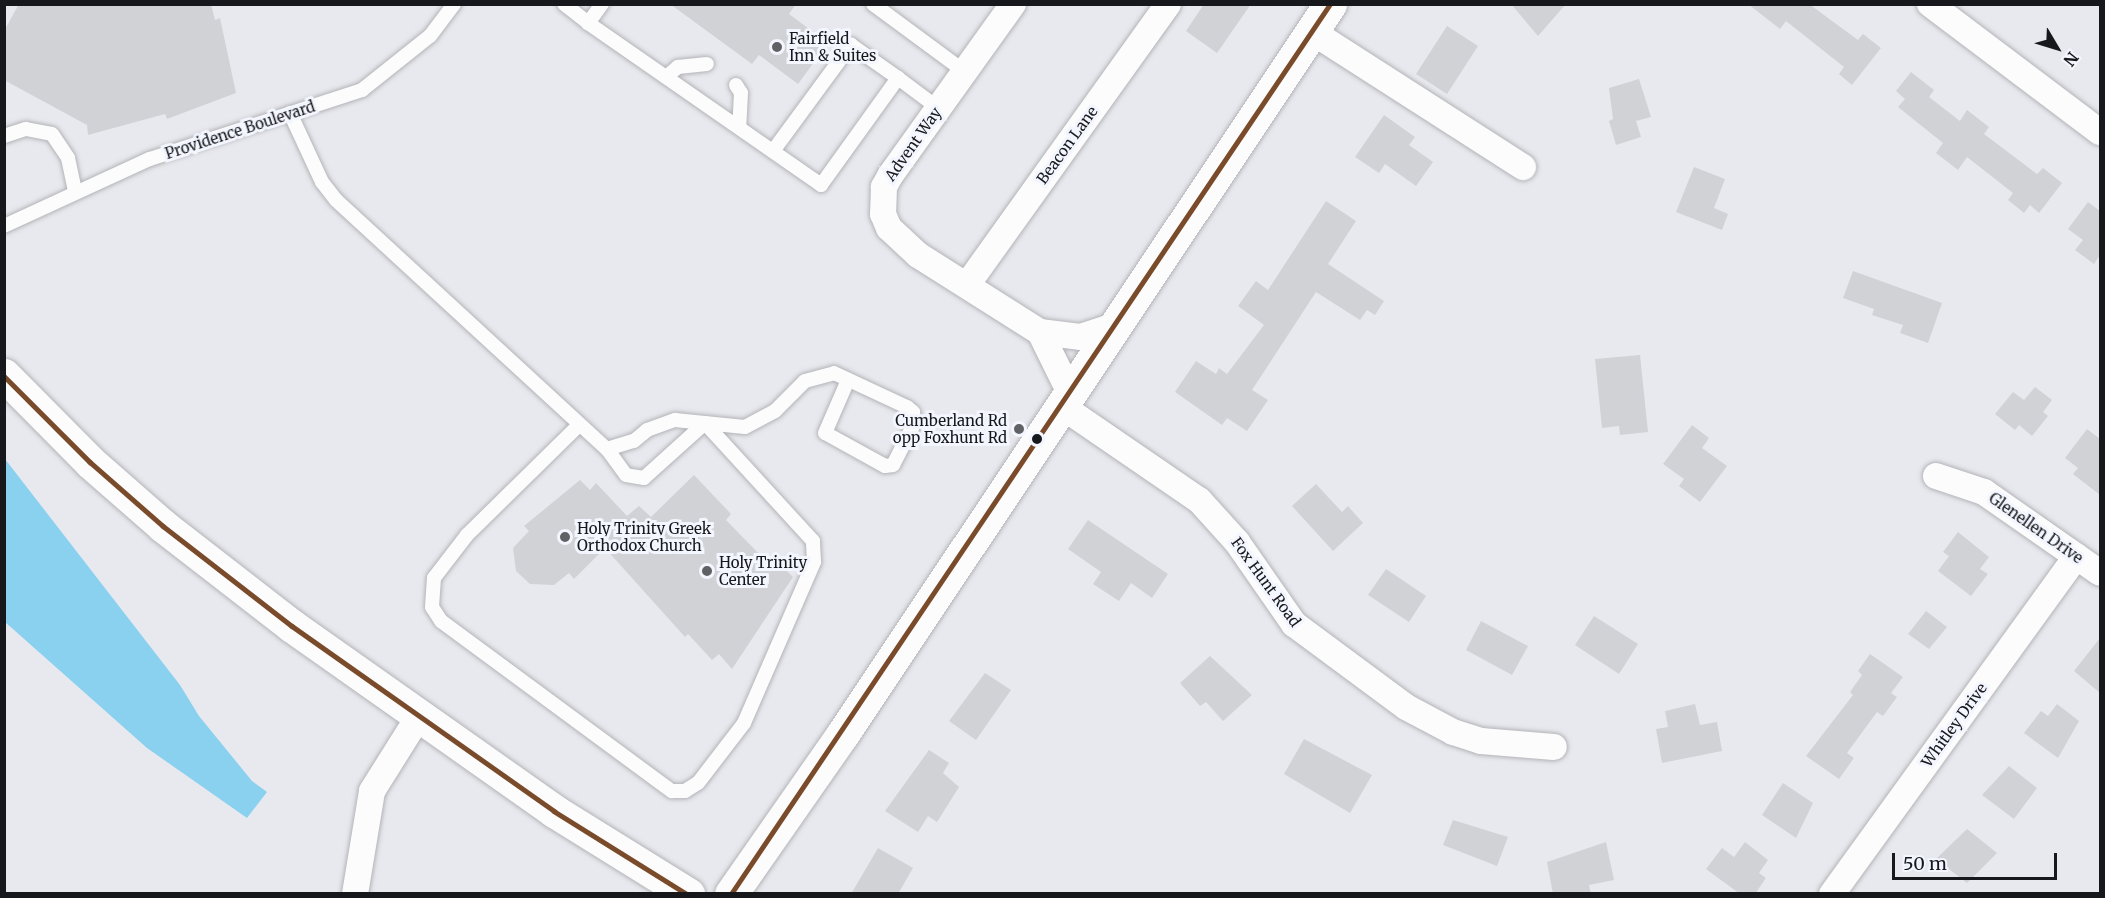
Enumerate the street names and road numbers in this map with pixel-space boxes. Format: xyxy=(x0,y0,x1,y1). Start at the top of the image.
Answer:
street label: Providence Boulevard xyxy=(163,97,317,163)
street label: Beacon Lane xyxy=(1033,103,1101,187)
street label: Advent Way xyxy=(881,104,945,184)
street label: Glenellen Drive xyxy=(1986,489,2086,567)
street label: Fox Hunt Road xyxy=(1228,534,1304,630)
street label: Whitley Drive xyxy=(1918,680,1990,770)

